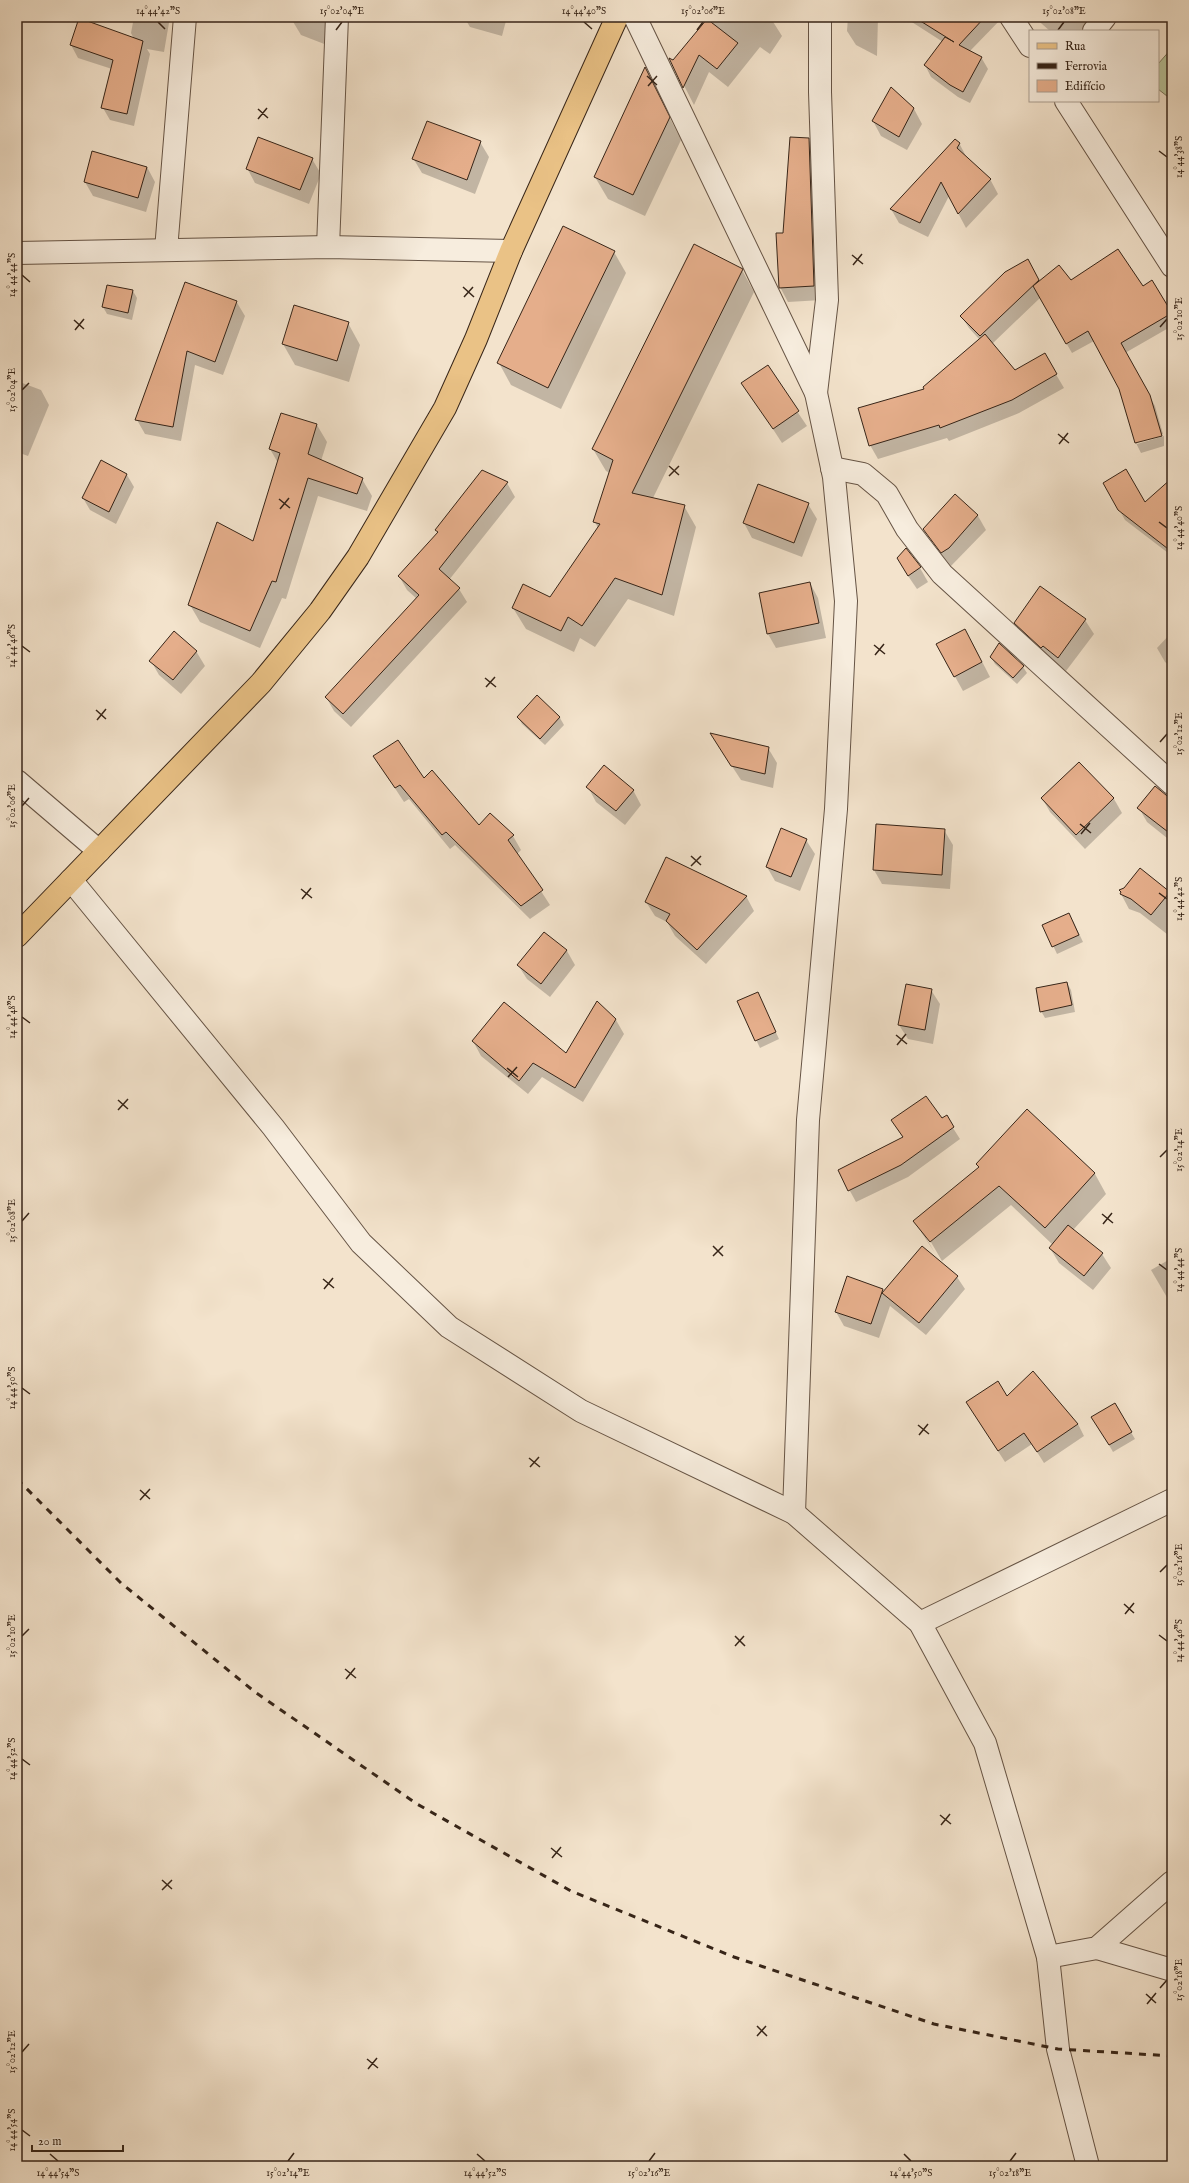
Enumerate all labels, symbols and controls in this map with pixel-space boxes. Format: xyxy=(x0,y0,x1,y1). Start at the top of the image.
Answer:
text: 14°44'42"S xyxy=(136,5,180,18)
text: 15°02'04"E xyxy=(320,5,364,18)
text: 14°44'40"S xyxy=(562,5,606,18)
text: 15°02'06"E xyxy=(681,5,725,18)
text: 15°02'08"E xyxy=(1042,5,1086,18)
legend xyxy=(1029,30,1159,102)
text: Rua xyxy=(1065,39,1086,54)
text: Ferrovia xyxy=(1065,59,1108,74)
text: Edifício xyxy=(1065,79,1106,94)
text: 14°44'38"S xyxy=(1173,136,1186,178)
text: 14°44'44"S xyxy=(6,253,19,297)
text: 15°02'10"E xyxy=(1173,297,1186,341)
text: 15°02'04"E xyxy=(6,368,19,412)
text: 14°44'40"S xyxy=(1173,506,1186,550)
text: 14°44'46"S xyxy=(6,624,19,668)
text: 15°02'12"E xyxy=(1173,712,1186,756)
text: 15°02'06"E xyxy=(6,784,19,828)
text: 14°44'42"S xyxy=(1173,877,1186,921)
text: 14°44'48"S xyxy=(6,995,19,1039)
text: 15°02'14"E xyxy=(1173,1128,1186,1172)
text: 15°02'08"E xyxy=(6,1199,19,1243)
text: 14°44'44"S xyxy=(1173,1248,1186,1292)
text: 14°44'50"S xyxy=(6,1367,19,1409)
text: 15°02'16"E xyxy=(1173,1544,1186,1586)
text: 15°02'10"E xyxy=(6,1614,19,1658)
text: 14°44'46"S xyxy=(1173,1619,1186,1663)
text: 14°44'52"S xyxy=(6,1738,19,1780)
text: 15°02'18"E xyxy=(1173,1959,1186,2001)
text: 15°02'12"E xyxy=(6,2030,19,2074)
text: 14°44'54"S xyxy=(6,2109,19,2151)
scale bar xyxy=(32,2127,123,2153)
text: 20 m xyxy=(38,2134,61,2149)
text: 14°44'54"S xyxy=(37,2167,79,2180)
text: 15°02'14"E xyxy=(266,2167,310,2180)
text: 14°44'52"S xyxy=(464,2167,506,2180)
text: 15°02'16"E xyxy=(628,2167,670,2180)
text: 14°44'50"S xyxy=(890,2167,932,2180)
text: 15°02'18"E xyxy=(989,2167,1031,2180)

